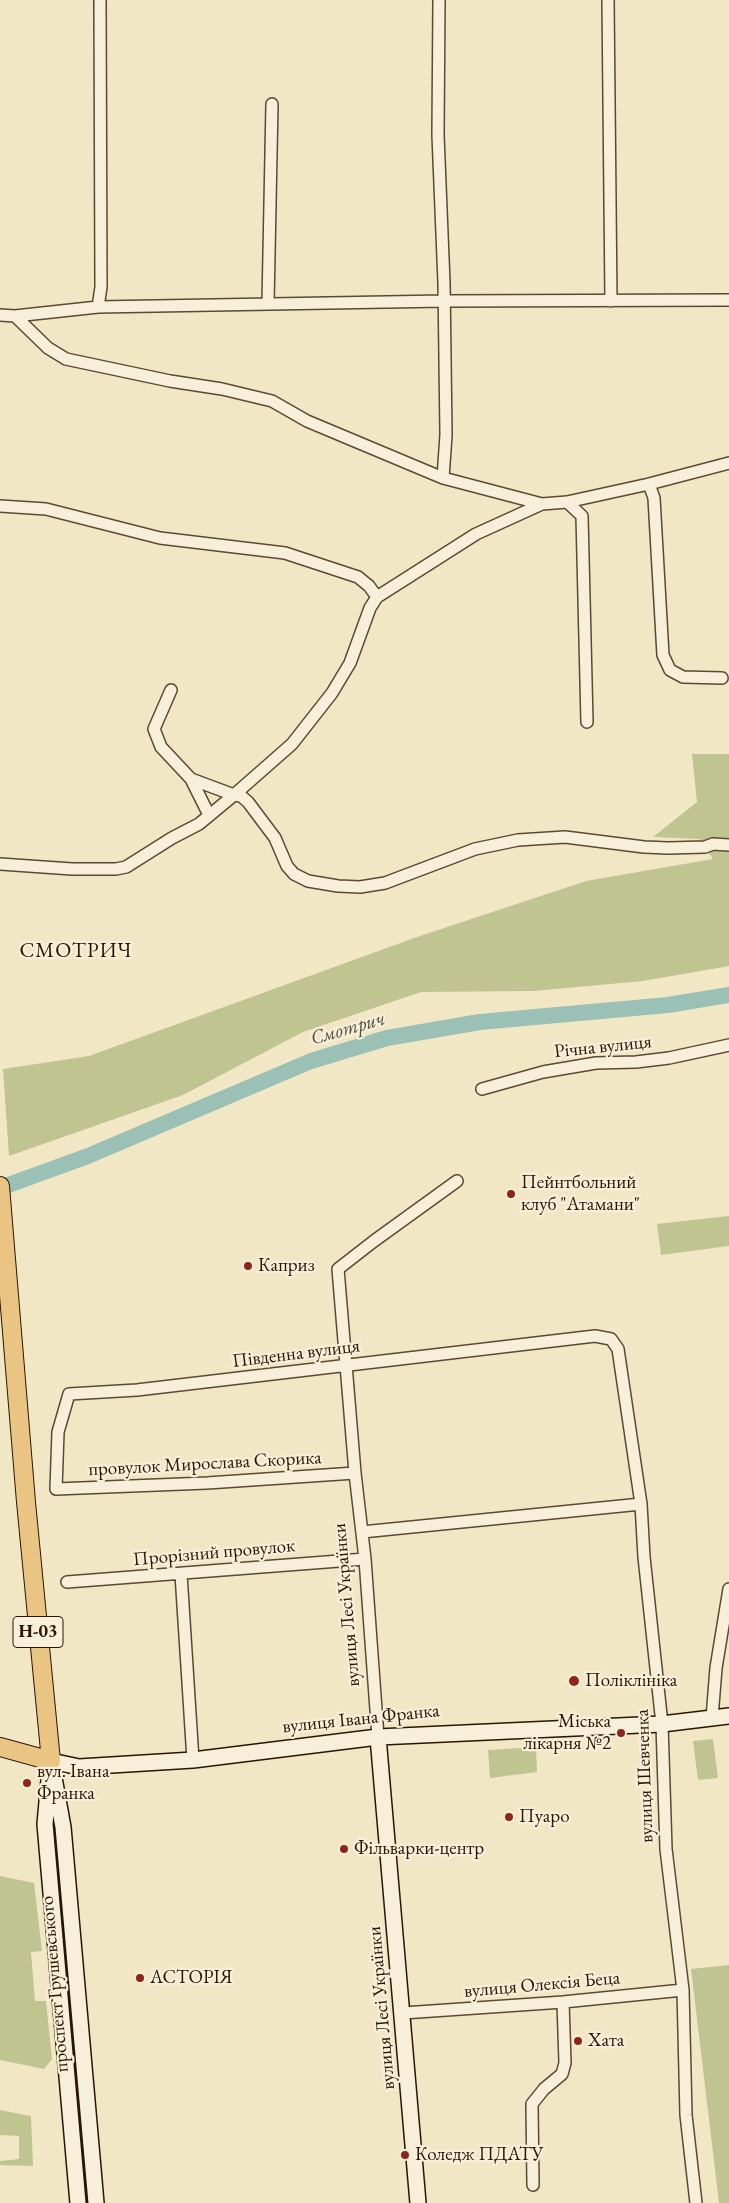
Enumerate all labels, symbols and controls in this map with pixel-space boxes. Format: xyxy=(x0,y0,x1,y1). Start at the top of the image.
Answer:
district label: СМОТРИЧ xyxy=(19,938,133,964)
water label: Смотрич xyxy=(308,1007,388,1051)
street label: Річна вулиця xyxy=(553,1031,653,1063)
place label: Пейнтбольний клуб "Атамани" xyxy=(521,1172,640,1216)
marker: Пейнтбольний клуб "Атамани" xyxy=(505,1188,517,1200)
place label: Каприз xyxy=(258,1255,315,1277)
marker: Каприз xyxy=(242,1260,254,1272)
street label: Південна вулиця xyxy=(231,1335,361,1373)
street label: провулок Мирослава Скорика xyxy=(88,1447,322,1481)
street label: вулиця Лесі Українки xyxy=(328,1522,366,1688)
street label: Прорізний провулок xyxy=(132,1535,296,1571)
road number: Н-03 xyxy=(13,1616,63,1648)
place label: Поліклініка xyxy=(585,1670,677,1692)
marker: Поліклініка xyxy=(567,1674,581,1688)
street label: вулиця Івана Франка xyxy=(281,1699,441,1739)
street label: вулиця Шевченка xyxy=(631,1709,659,1843)
place label: Міська лікарня №2 xyxy=(523,1711,611,1755)
marker: Міська лікарня №2 xyxy=(615,1727,627,1739)
place label: вул. Івана Франка xyxy=(37,1761,110,1805)
marker: вул. Івана Франка xyxy=(21,1777,33,1789)
place label: Пуаро xyxy=(519,1806,570,1828)
marker: Пуаро xyxy=(503,1811,515,1823)
place label: Фільварки-центр xyxy=(354,1838,484,1860)
marker: Фільварки-центр xyxy=(338,1843,350,1855)
street label: проспект Грушевського xyxy=(36,1895,74,2073)
street label: вулиця Лесі Українки xyxy=(363,1925,401,2091)
place label: АСТОРІЯ xyxy=(150,1967,233,1989)
street label: вулиця Олексія Беца xyxy=(463,1967,621,2003)
marker: АСТОРІЯ xyxy=(134,1972,146,1984)
place label: Хата xyxy=(588,2030,624,2052)
marker: Хата xyxy=(572,2035,584,2047)
place label: Коледж ПДАТУ xyxy=(415,2144,544,2166)
marker: Коледж ПДАТУ xyxy=(399,2149,411,2161)

